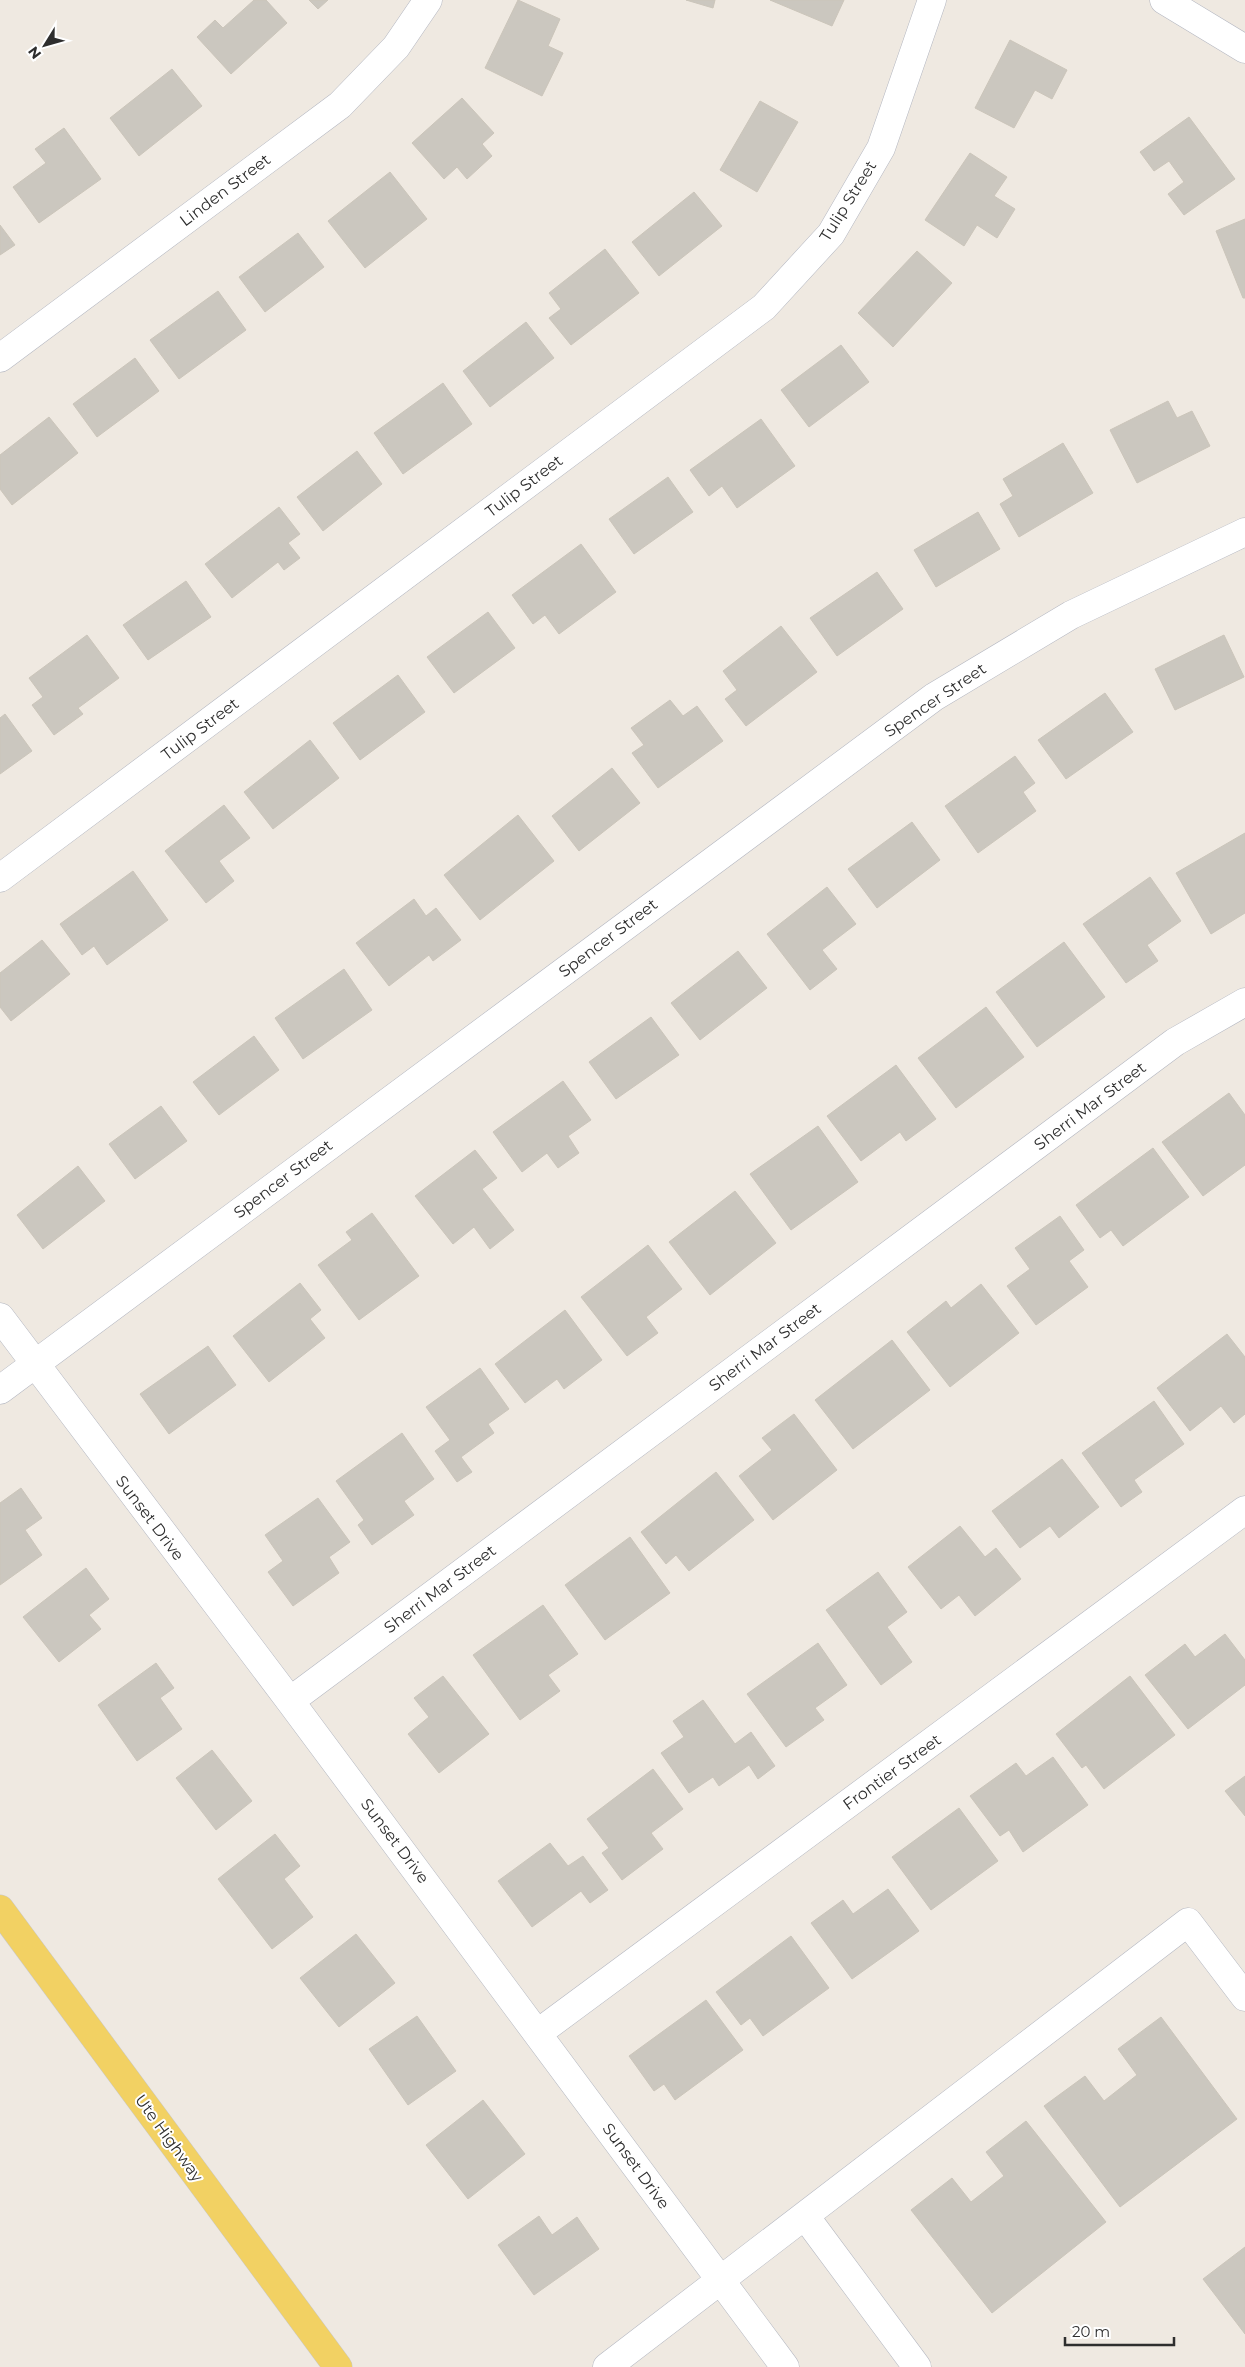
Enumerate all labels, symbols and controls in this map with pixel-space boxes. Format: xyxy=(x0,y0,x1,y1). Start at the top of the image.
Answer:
north arrow xyxy=(20,20,70,70)
text: N xyxy=(24,43,45,63)
street label: Linden Street xyxy=(176,149,274,230)
street label: Tulip Street xyxy=(816,157,881,245)
street label: Tulip Street xyxy=(482,451,567,521)
street label: Spencer Street xyxy=(880,659,990,741)
street label: Tulip Street xyxy=(158,694,243,764)
street label: Spencer Street xyxy=(555,894,662,981)
street label: Sherri Mar Street xyxy=(1030,1057,1150,1154)
street label: Spencer Street xyxy=(230,1135,337,1222)
street label: Sherri Mar Street xyxy=(705,1298,825,1395)
street label: Sunset Drive xyxy=(112,1472,188,1564)
street label: Sherri Mar Street xyxy=(380,1540,500,1637)
street label: Frontier Street xyxy=(839,1730,945,1814)
street label: Sunset Drive xyxy=(357,1795,433,1887)
street label: Ute Highway xyxy=(131,2091,207,2186)
street label: Sunset Drive xyxy=(598,2119,674,2213)
scale bar xyxy=(1065,2314,1174,2346)
text: 20 m xyxy=(1072,2322,1110,2341)

